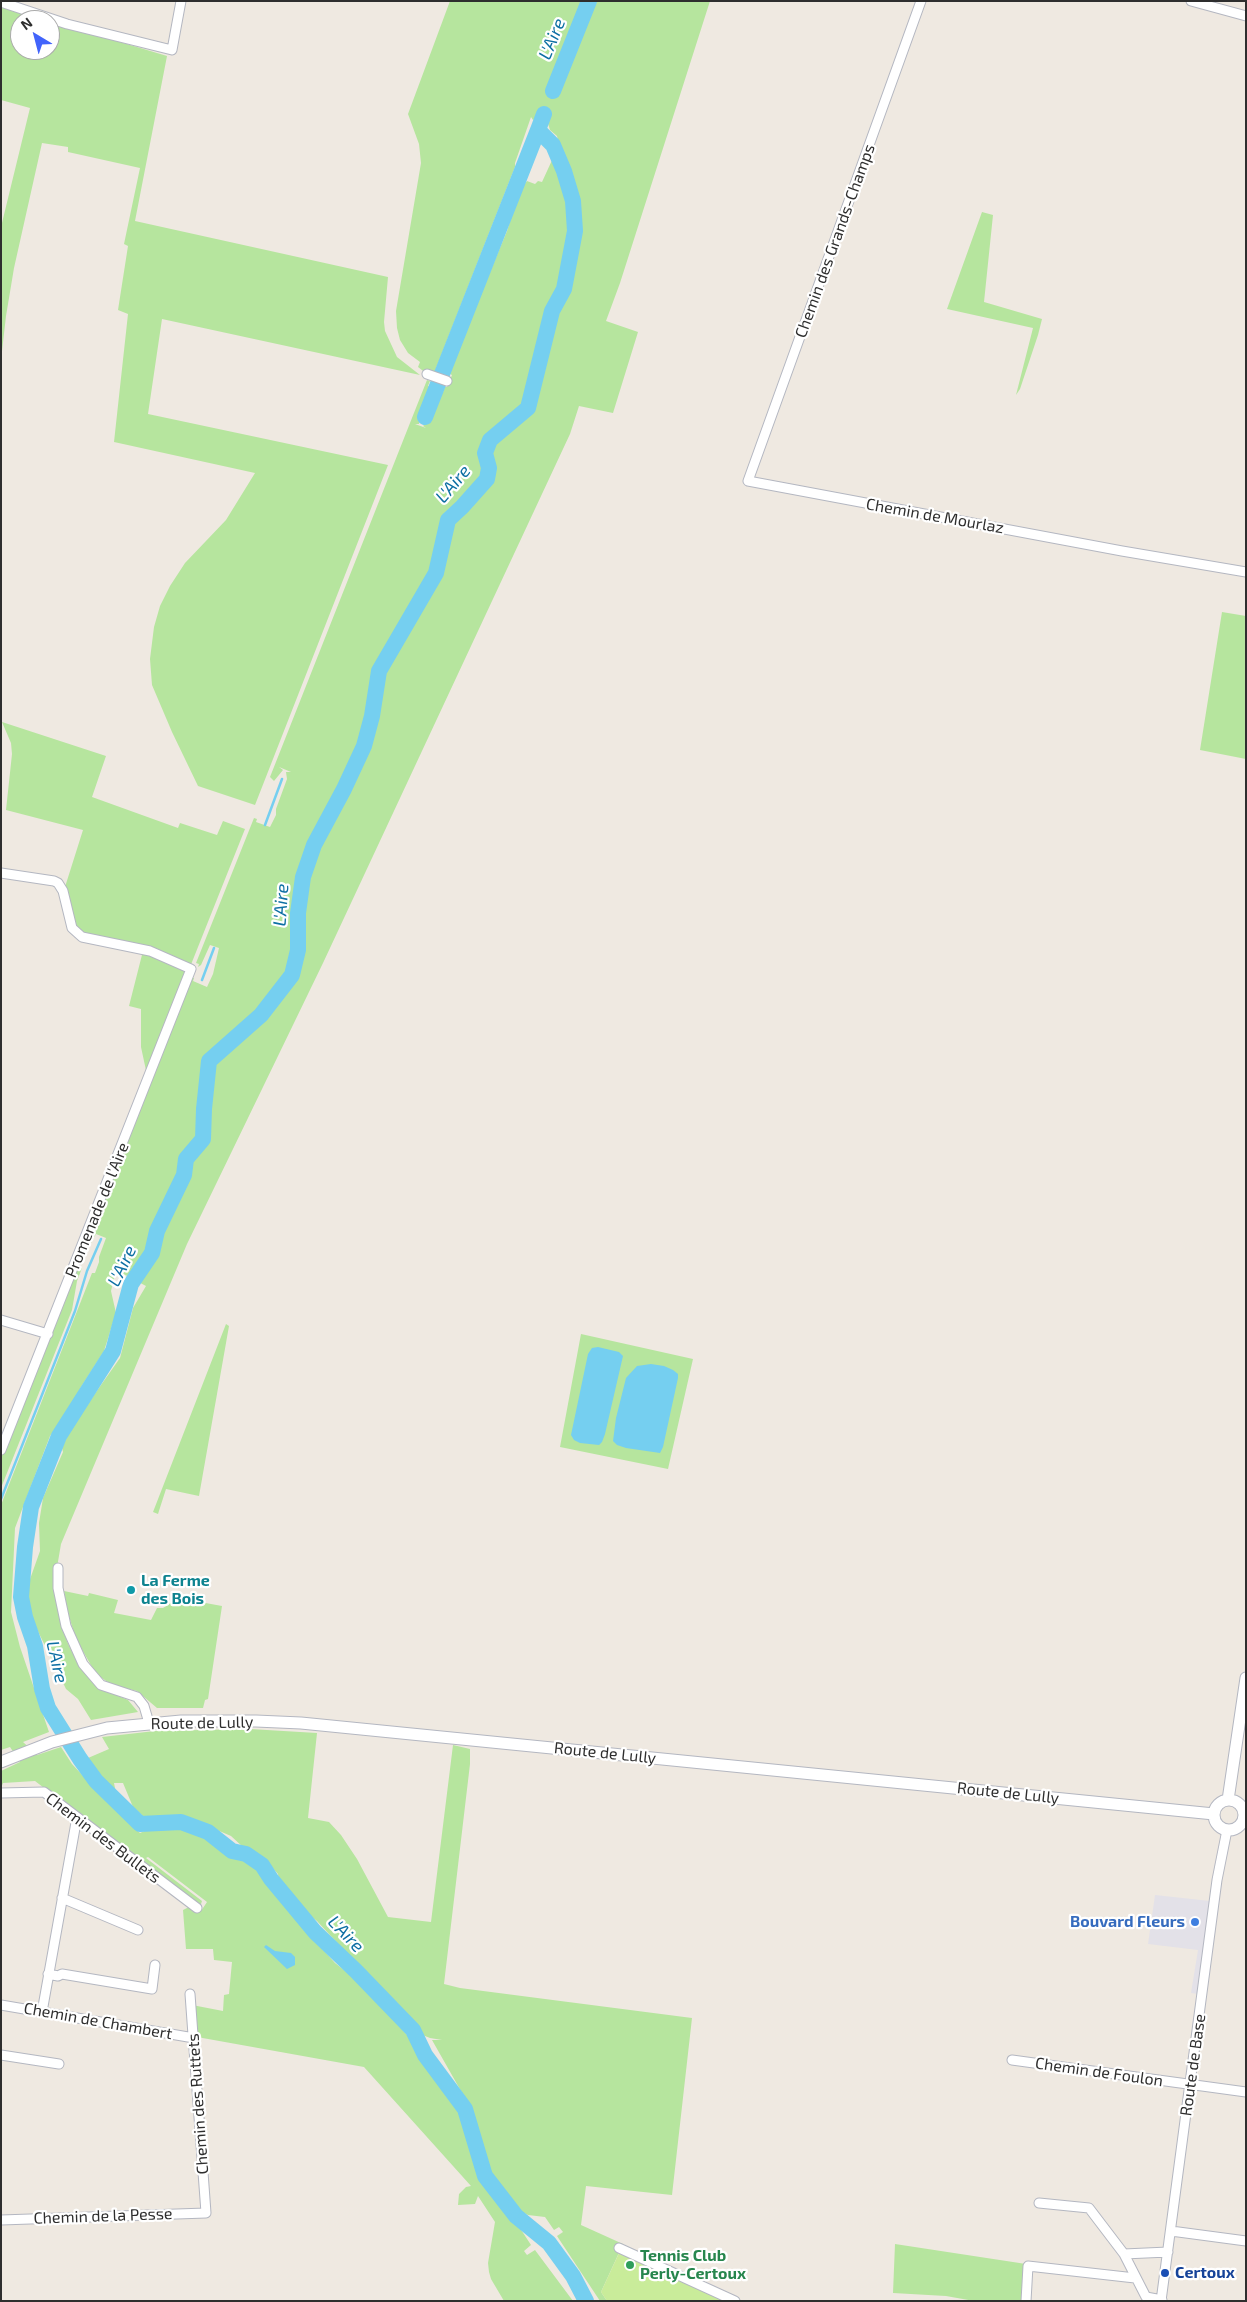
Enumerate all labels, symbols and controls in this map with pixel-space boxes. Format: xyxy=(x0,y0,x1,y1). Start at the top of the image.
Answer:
north arrow xyxy=(10,10,60,60)
text: N xyxy=(17,14,35,33)
water label: L'Aire xyxy=(534,15,570,63)
street label: Chemin des Grands-Champs xyxy=(791,141,879,341)
water label: L'Aire xyxy=(431,461,475,507)
street label: Chemin de Mourlaz xyxy=(865,494,1005,538)
water label: L'Aire xyxy=(269,883,293,927)
street label: Promenade de l'Aire xyxy=(61,1140,133,1280)
water label: L'Aire xyxy=(103,1242,141,1290)
place label: La Ferme des Bois xyxy=(141,1571,210,1609)
marker: La Ferme des Bois xyxy=(125,1584,137,1596)
water label: L'Aire xyxy=(42,1639,72,1685)
street label: Route de Lully xyxy=(151,1713,253,1733)
street label: Route de Lully xyxy=(553,1738,657,1768)
street label: Route de Lully xyxy=(956,1778,1060,1808)
street label: Chemin des Bullets xyxy=(42,1789,164,1887)
water label: L'Aire xyxy=(323,1911,369,1957)
place label: Bouvard Fleurs xyxy=(1070,1912,1185,1932)
marker: Bouvard Fleurs xyxy=(1189,1916,1201,1928)
street label: Chemin de Chambert xyxy=(22,1998,174,2044)
street label: Route de Base xyxy=(1176,2013,1210,2117)
street label: Chemin des Ruttets xyxy=(183,2033,213,2175)
street label: Chemin de Foulon xyxy=(1034,2054,1164,2090)
street label: Chemin de la Pesse xyxy=(33,2204,173,2228)
place label: Tennis Club Perly-Certoux xyxy=(640,2246,746,2284)
marker: Tennis Club Perly-Certoux xyxy=(624,2259,636,2271)
place label: Certoux xyxy=(1175,2263,1235,2283)
marker: Certoux xyxy=(1159,2267,1171,2279)

